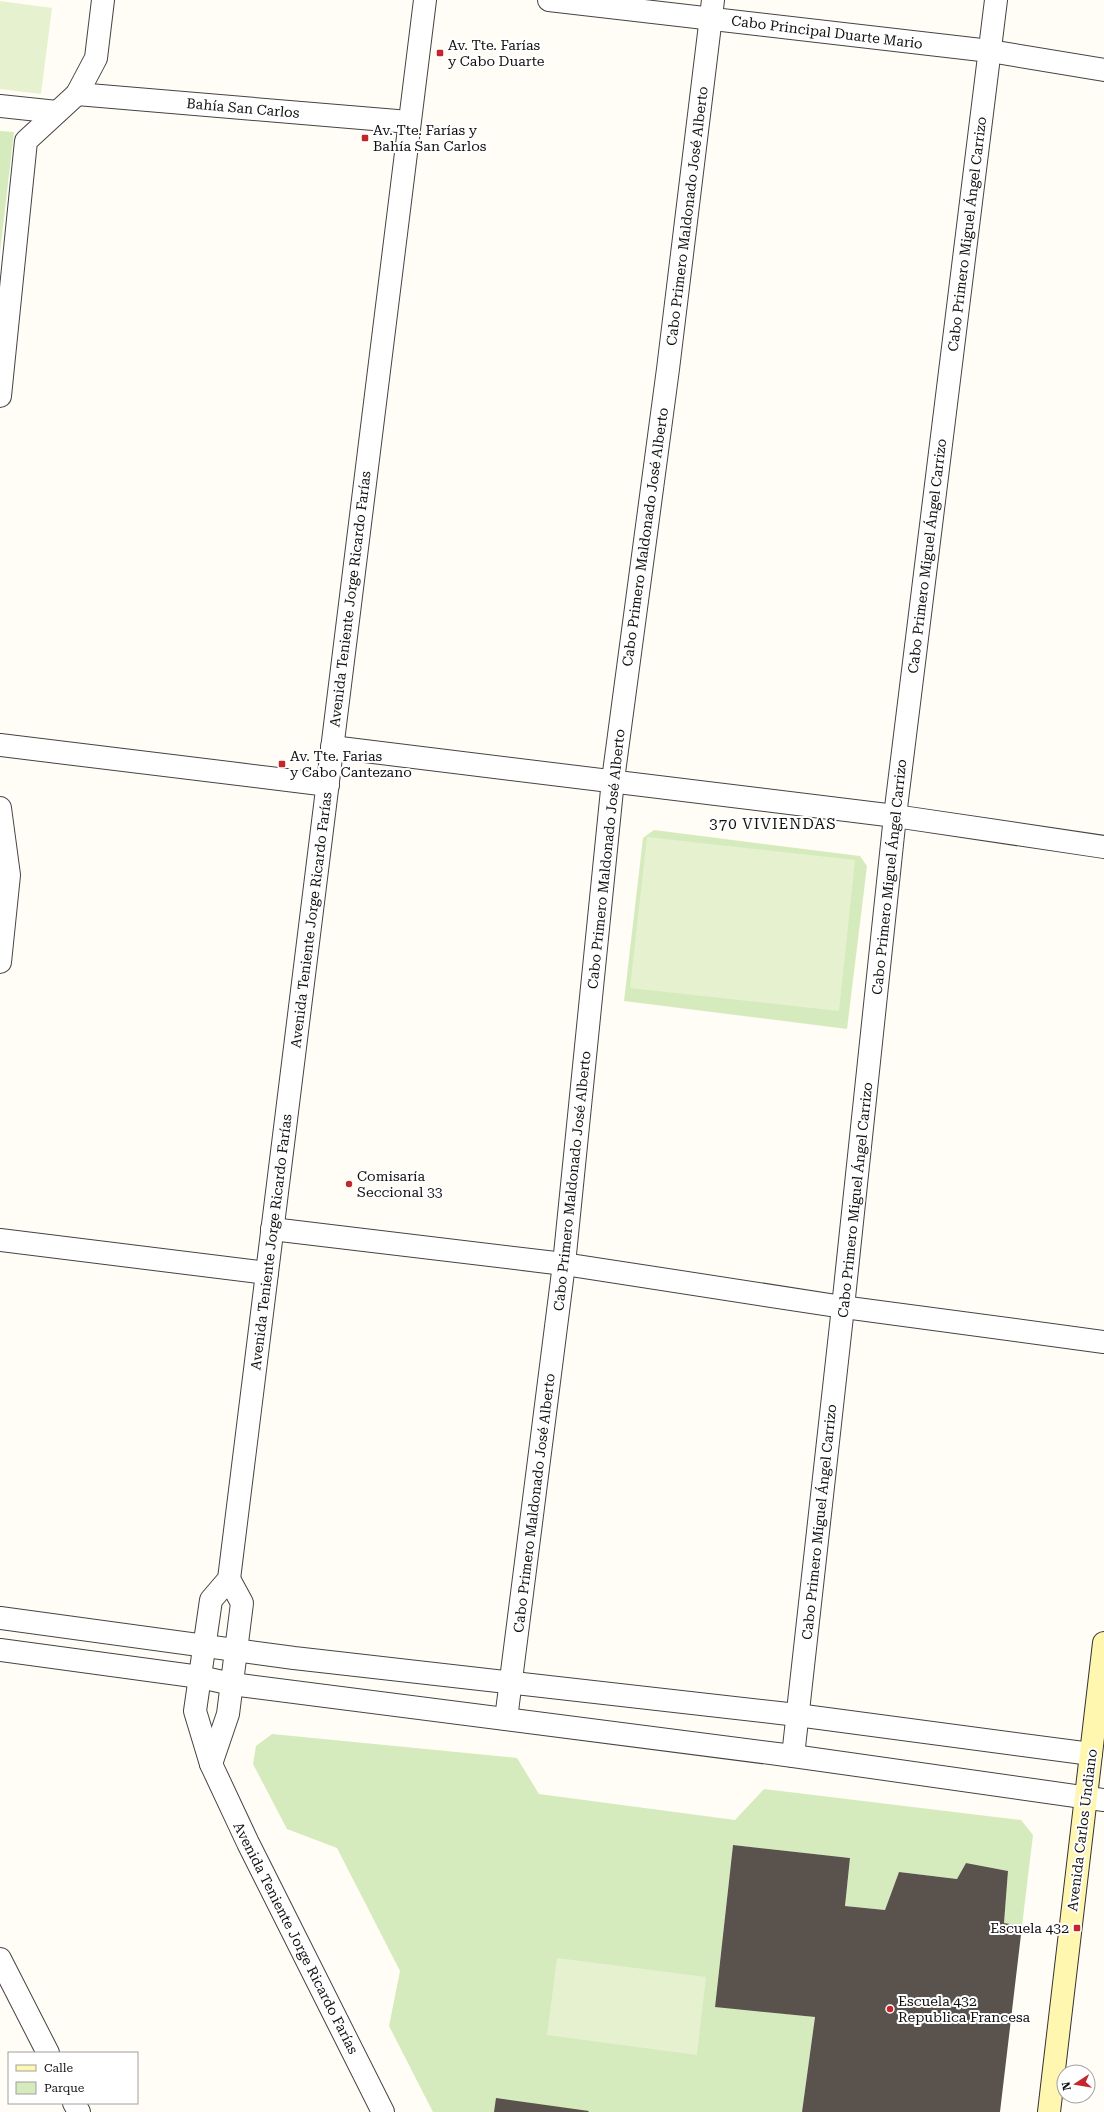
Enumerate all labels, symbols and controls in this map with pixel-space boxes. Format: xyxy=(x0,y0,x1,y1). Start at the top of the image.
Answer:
street label: Cabo Principal Duarte Mario xyxy=(730,12,924,52)
place label: Av. Tte. Farías y Cabo Duarte xyxy=(448,37,545,69)
marker: Av. Tte. Farías y Cabo Duarte xyxy=(435,48,445,58)
street label: Cabo Primero Maldonado José Alberto xyxy=(663,85,711,347)
street label: Bahía San Carlos xyxy=(186,95,301,121)
street label: Cabo Primero Miguel Ángel Carrizo xyxy=(945,116,989,352)
place label: Av. Tte. Farías y Bahía San Carlos xyxy=(373,122,487,154)
marker: Av. Tte. Farías y Bahía San Carlos xyxy=(360,133,370,143)
street label: Cabo Primero Maldonado José Alberto xyxy=(619,406,671,668)
street label: Cabo Primero Miguel Ángel Carrizo xyxy=(905,438,949,674)
street label: Avenida Teniente Jorge Ricardo Farías xyxy=(326,470,374,728)
street label: Cabo Primero Maldonado José Alberto xyxy=(584,728,628,990)
place label: Av. Tte. Farias y Cabo Cantezano xyxy=(290,748,412,780)
street label: Cabo Primero Miguel Ángel Carrizo xyxy=(869,758,909,996)
marker: Av. Tte. Farias y Cabo Cantezano xyxy=(277,759,287,769)
street label: Avenida Teniente Jorge Ricardo Farías xyxy=(287,791,335,1049)
district label: 370 VIVIENDAS xyxy=(709,815,837,833)
street label: Cabo Primero Maldonado José Alberto xyxy=(550,1050,594,1312)
street label: Cabo Primero Miguel Ángel Carrizo xyxy=(835,1081,875,1319)
street label: Avenida Teniente Jorge Ricardo Farías xyxy=(247,1113,295,1371)
place label: Comisaría Seccional 33 xyxy=(357,1168,443,1200)
marker: Comisaría Seccional 33 xyxy=(344,1179,354,1189)
street label: Cabo Primero Maldonado José Alberto xyxy=(510,1372,558,1634)
street label: Cabo Primero Miguel Ángel Carrizo xyxy=(799,1403,839,1641)
street label: Avenida Carlos Undiano xyxy=(1064,1748,1100,1912)
street label: Avenida Teniente Jorge Ricardo Farías xyxy=(230,1819,362,2057)
place label: Escuela 432 xyxy=(990,1920,1069,1936)
marker: Escuela 432 xyxy=(1072,1923,1082,1933)
place label: Escuela 432 Republica Francesa xyxy=(898,1993,1030,2025)
marker: Escuela 432 Republica Francesa xyxy=(885,2004,895,2014)
legend xyxy=(8,2052,138,2104)
text: Calle xyxy=(44,2061,74,2075)
north arrow xyxy=(1056,2064,1096,2104)
text: N xyxy=(1059,2080,1074,2091)
text: Parque xyxy=(44,2081,85,2095)

